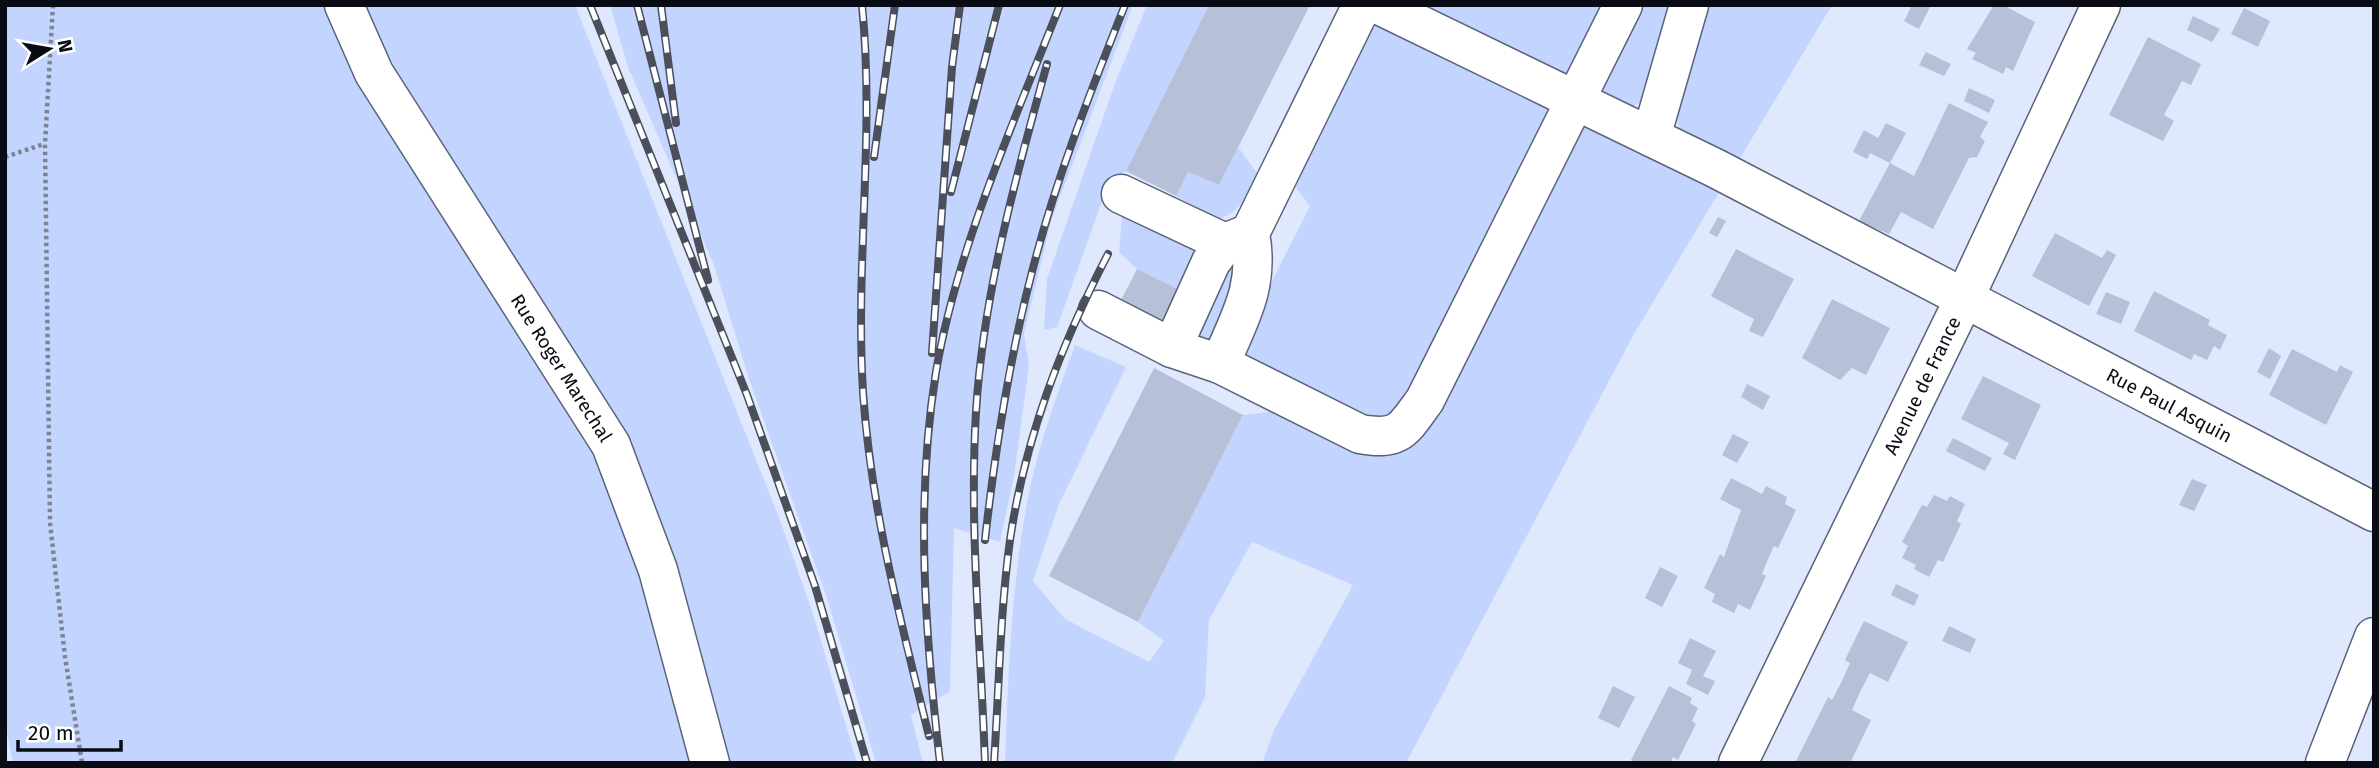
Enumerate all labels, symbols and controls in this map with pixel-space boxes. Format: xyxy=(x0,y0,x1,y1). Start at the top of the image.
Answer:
north arrow xyxy=(14,14,84,84)
text: N xyxy=(53,37,78,54)
street label: Rue Roger Marechal xyxy=(506,290,618,446)
street label: Avenue de France xyxy=(1879,313,1965,458)
street label: Rue Paul Asquin xyxy=(2103,363,2236,447)
scale bar xyxy=(18,708,121,752)
text: 20 m xyxy=(28,720,74,746)

